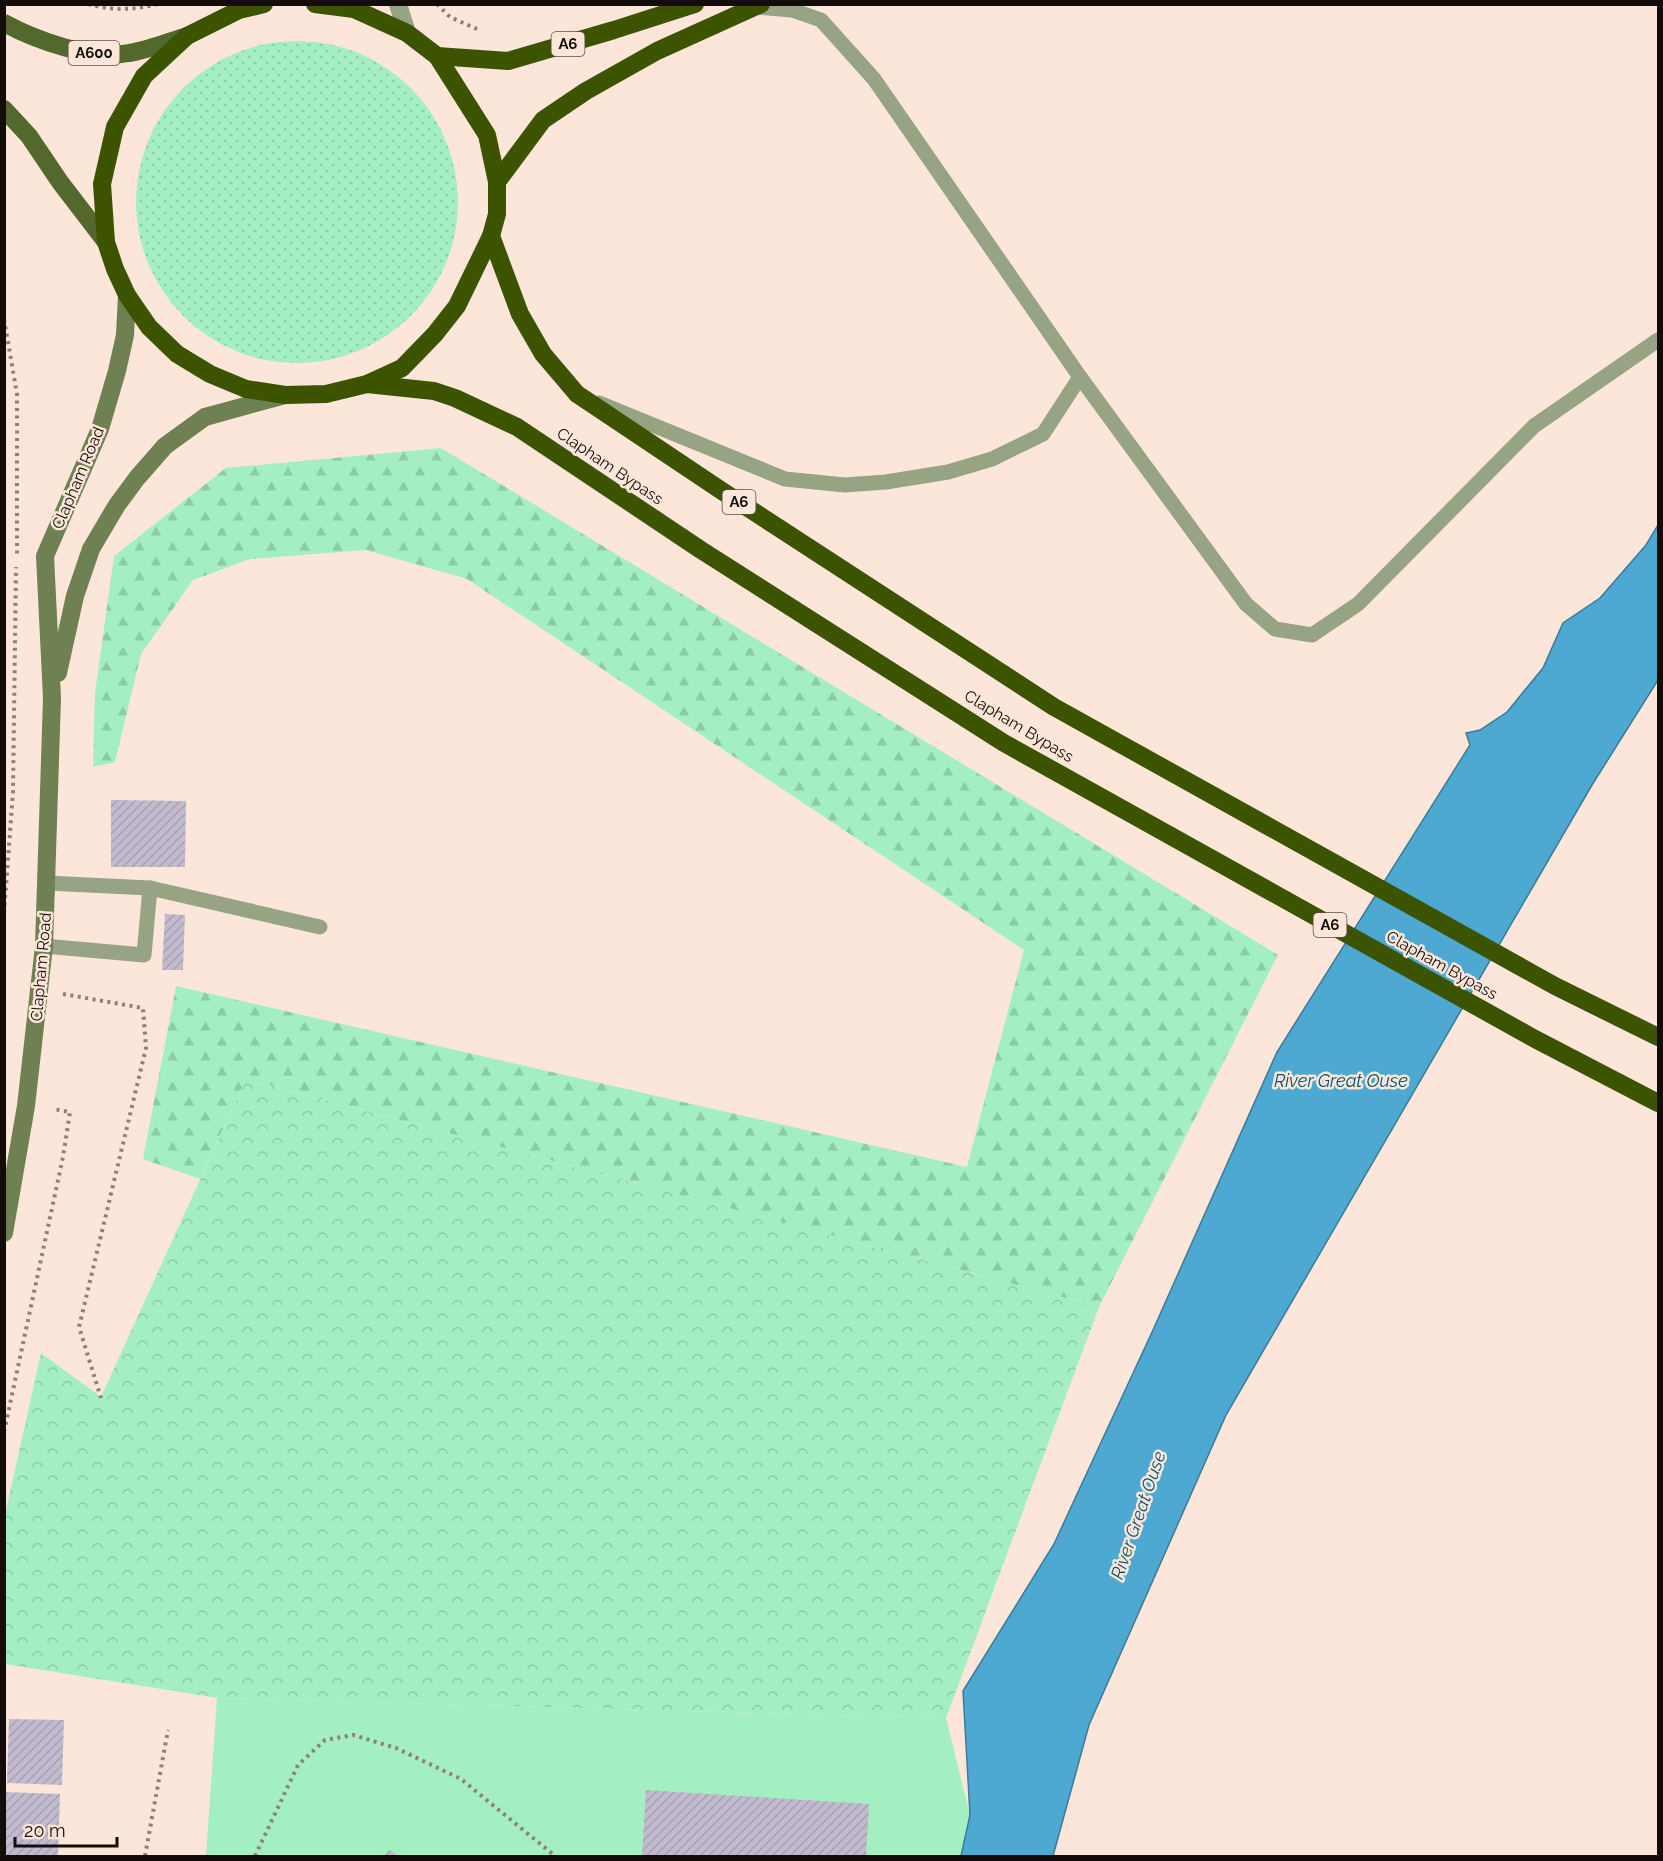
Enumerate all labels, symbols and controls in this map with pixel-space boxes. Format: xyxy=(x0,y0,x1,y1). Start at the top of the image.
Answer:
road number: A6 xyxy=(552,32,584,56)
road number: A600 xyxy=(68,41,119,65)
street label: Clapham Bypass xyxy=(553,423,667,509)
street label: Clapham Road xyxy=(48,424,108,532)
road number: A6 xyxy=(722,490,756,514)
street label: Clapham Bypass xyxy=(961,686,1077,766)
street label: Clapham Road xyxy=(27,912,55,1022)
road number: A6 xyxy=(1314,913,1346,937)
street label: Clapham Bypass xyxy=(1383,927,1501,1004)
water label: River Great Ouse xyxy=(1274,1070,1408,1091)
water label: River Great Ouse xyxy=(1106,1448,1170,1582)
scale bar xyxy=(15,1810,117,1848)
text: 20 m xyxy=(24,1820,66,1841)

